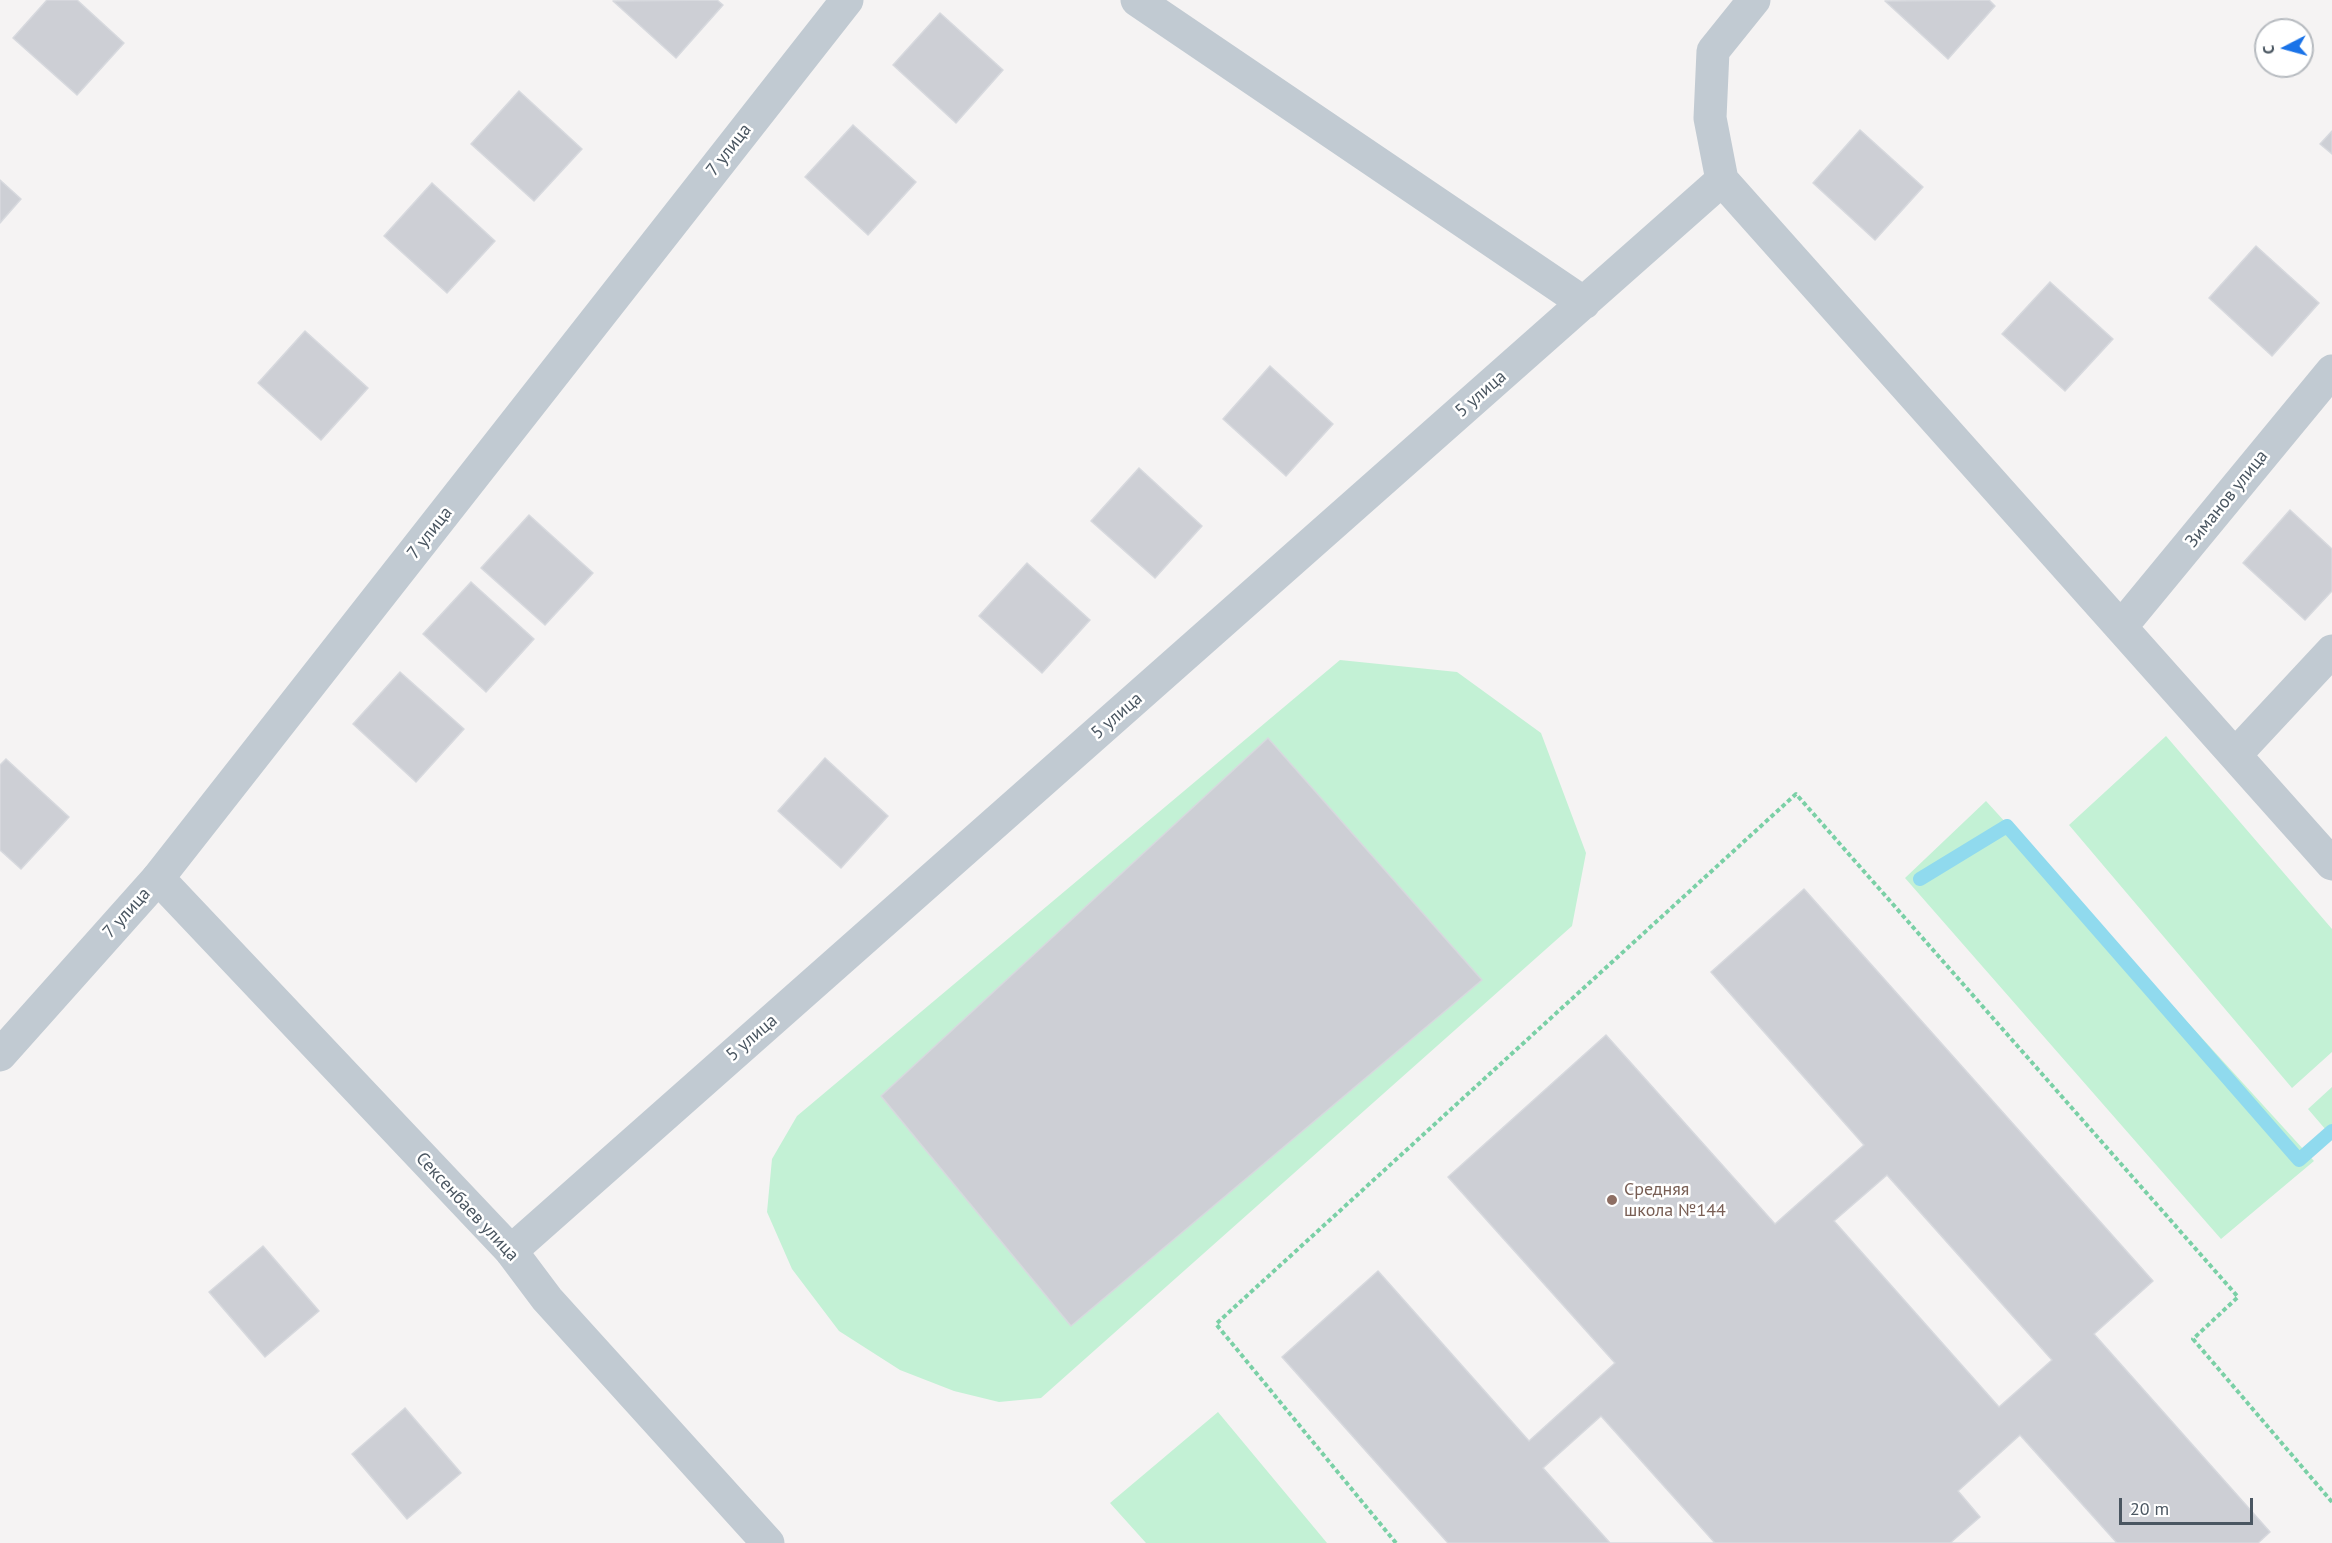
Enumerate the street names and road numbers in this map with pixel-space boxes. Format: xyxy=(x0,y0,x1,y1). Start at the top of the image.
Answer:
street label: 7 улица xyxy=(702,120,756,180)
street label: 5 улица xyxy=(1451,366,1511,422)
street label: Зиманов улица xyxy=(2181,446,2273,552)
street label: 7 улица xyxy=(403,503,457,563)
street label: 5 улица xyxy=(1087,688,1147,744)
street label: 7 улица xyxy=(99,883,155,943)
street label: 5 улица xyxy=(722,1010,782,1066)
street label: Сексенбаев улица xyxy=(411,1148,523,1266)

